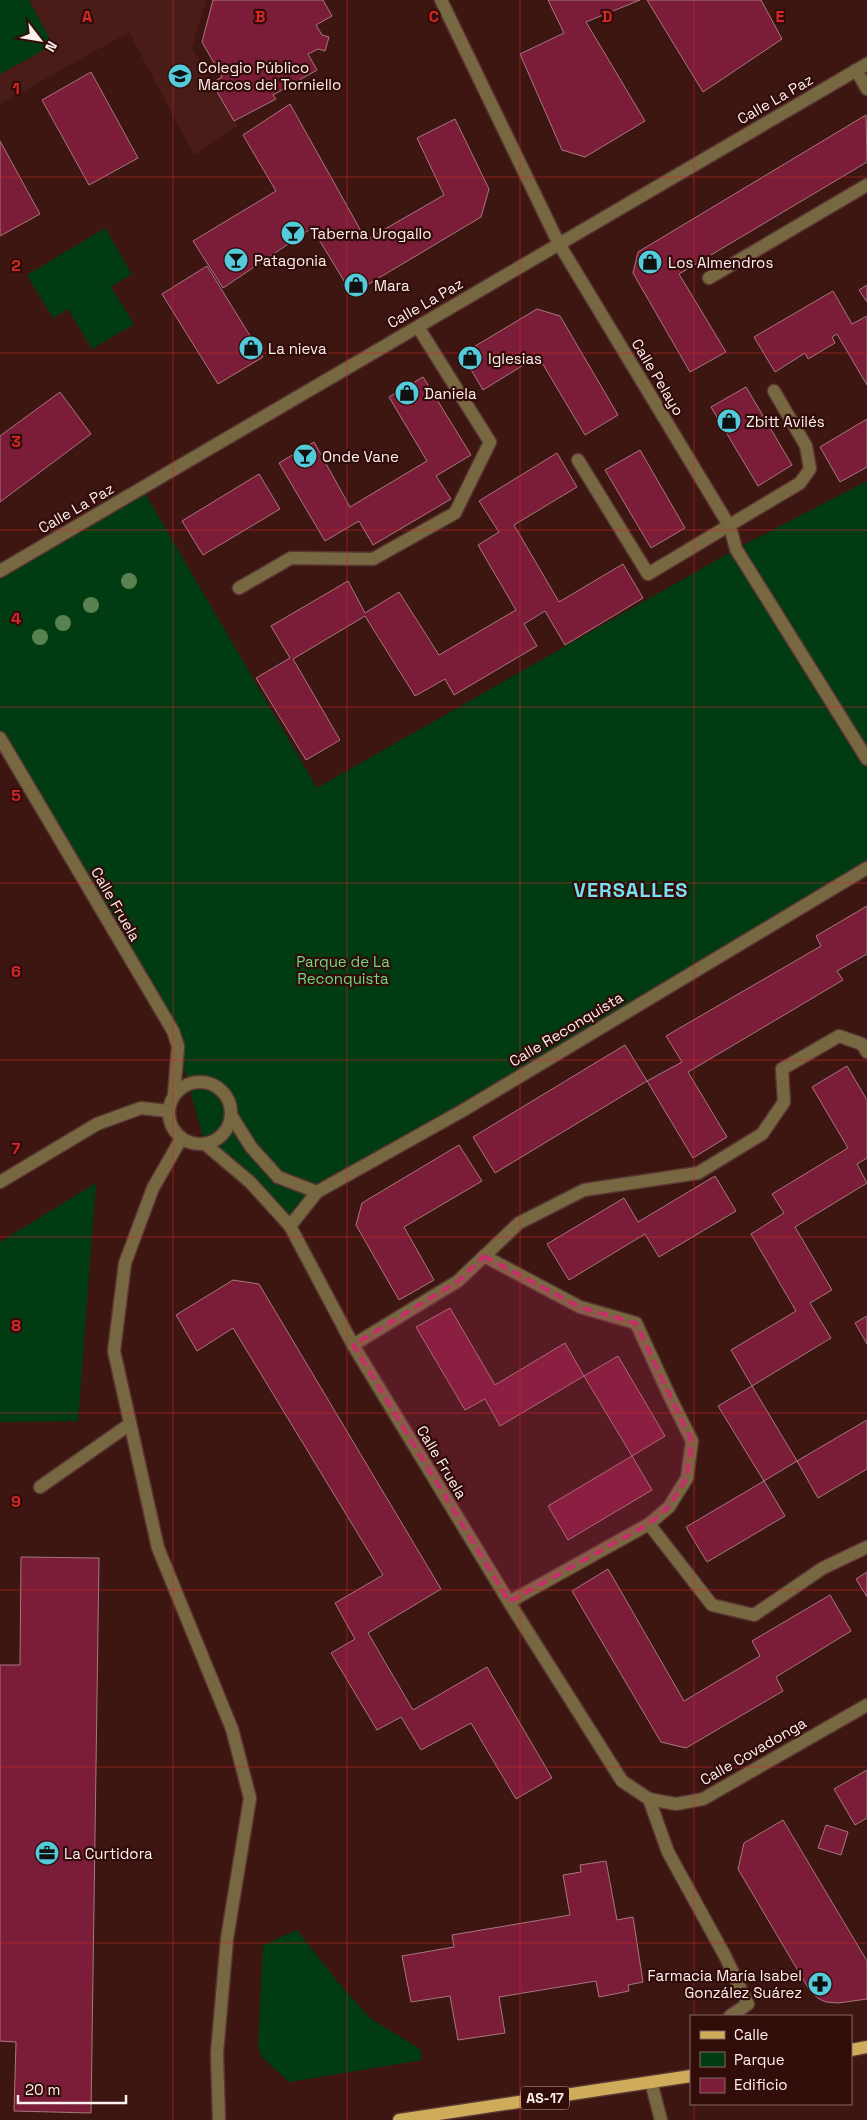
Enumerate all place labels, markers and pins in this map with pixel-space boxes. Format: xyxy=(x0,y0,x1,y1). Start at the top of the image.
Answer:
place label: Colegio Público Marcos del Torniello xyxy=(198,58,341,94)
school or university icon: Colegio Público Marcos del Torniello xyxy=(167,63,193,89)
bar icon: Taberna Urogallo xyxy=(280,220,306,246)
place label: Taberna Urogallo xyxy=(310,224,432,243)
bar icon: Patagonia xyxy=(223,247,249,273)
shop icon: Los Almendros xyxy=(637,249,663,275)
place label: Patagonia xyxy=(254,251,327,270)
place label: Los Almendros xyxy=(668,253,773,272)
shop icon: Mara xyxy=(343,272,369,298)
place label: Mara xyxy=(374,276,410,295)
shop icon: La nieva xyxy=(238,335,264,361)
place label: La nieva xyxy=(268,339,327,358)
shop icon: Iglesias xyxy=(457,345,483,371)
place label: Iglesias xyxy=(488,349,542,368)
shop icon: Daniela xyxy=(394,380,420,406)
place label: Daniela xyxy=(424,384,477,403)
shop icon: Zbitt Avilés xyxy=(716,408,742,434)
place label: Zbitt Avilés xyxy=(746,412,825,431)
bar icon: Onde Vane xyxy=(292,443,318,469)
place label: Onde Vane xyxy=(322,447,399,466)
office icon: La Curtidora xyxy=(34,1840,60,1866)
place label: La Curtidora xyxy=(64,1844,153,1863)
place label: Farmacia María Isabel González Suárez xyxy=(648,1966,802,2002)
pharmacy icon: Farmacia María Isabel González Suárez xyxy=(807,1971,833,1997)

